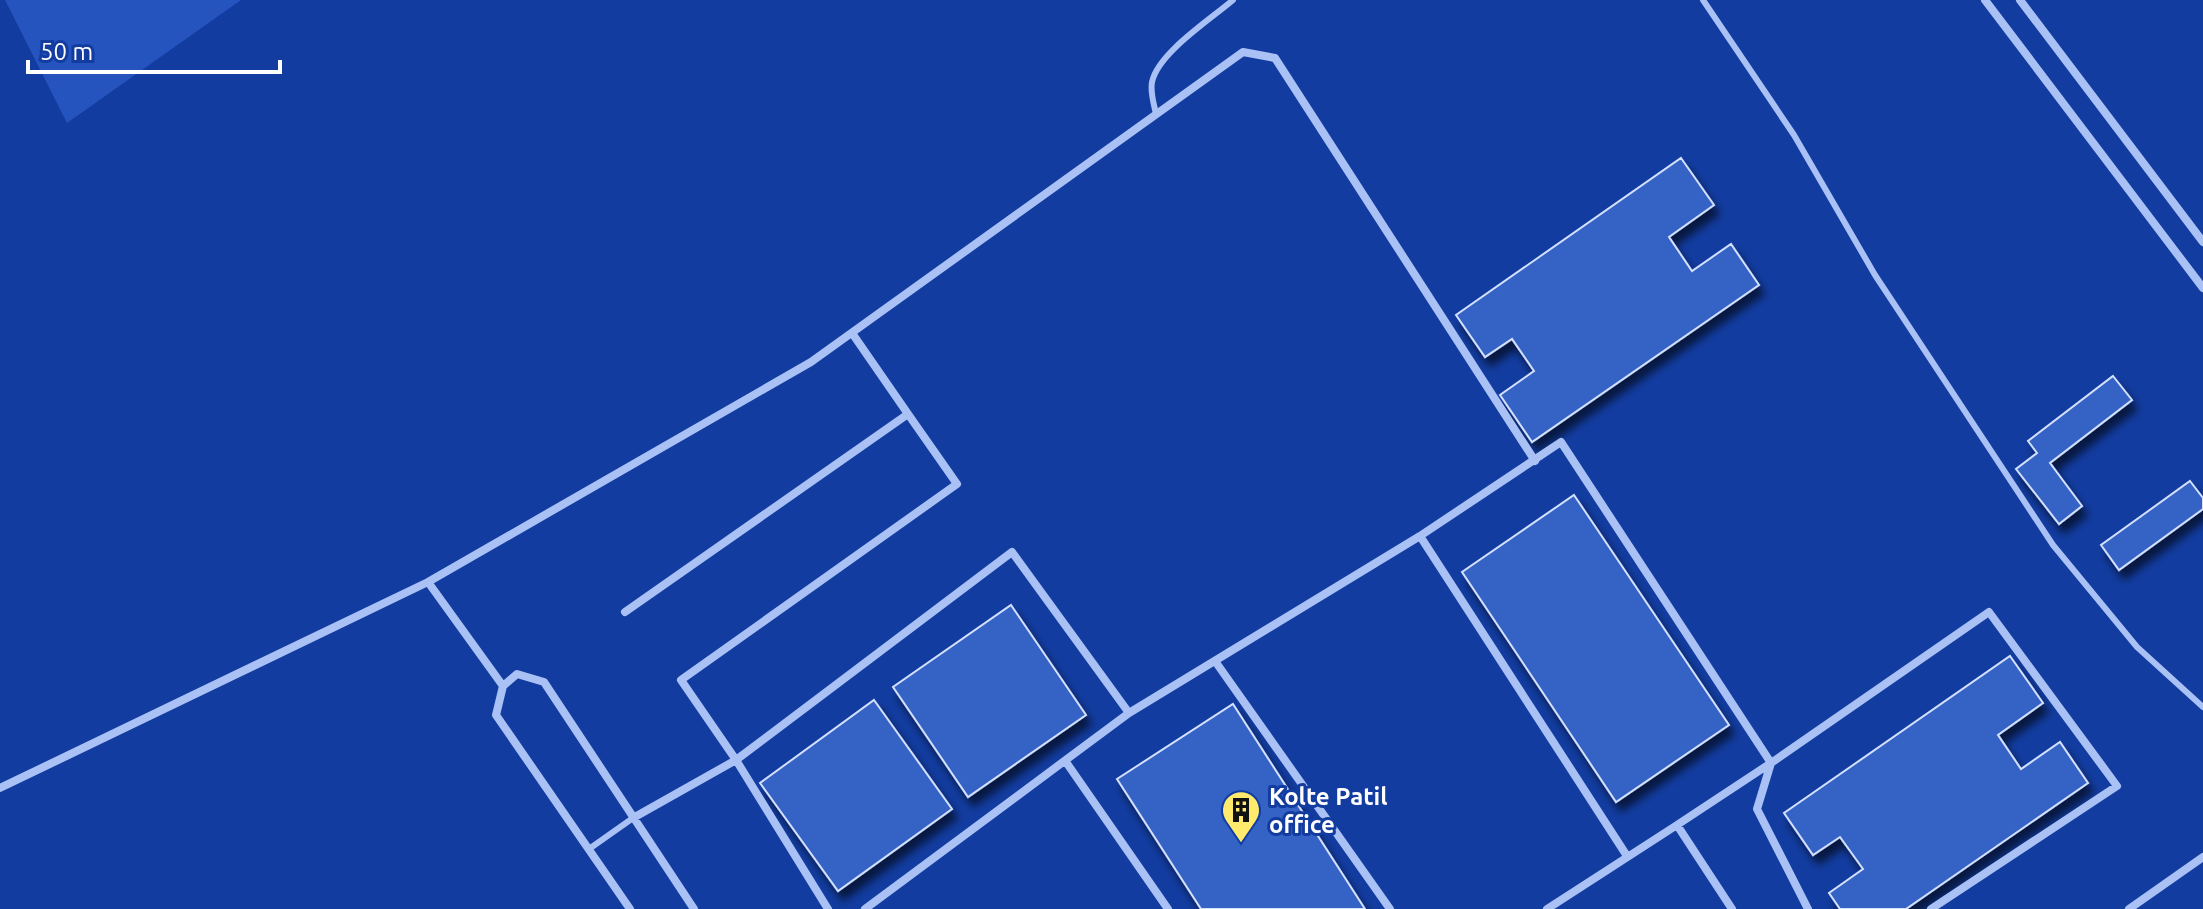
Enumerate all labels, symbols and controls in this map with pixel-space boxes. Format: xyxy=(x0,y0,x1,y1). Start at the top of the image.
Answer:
scale bar xyxy=(28,24,280,74)
text: 50 m xyxy=(40,38,93,65)
place label: Kolte Patil office xyxy=(1269,783,1387,838)
building icon: Kolte Patil office xyxy=(1220,789,1262,844)

